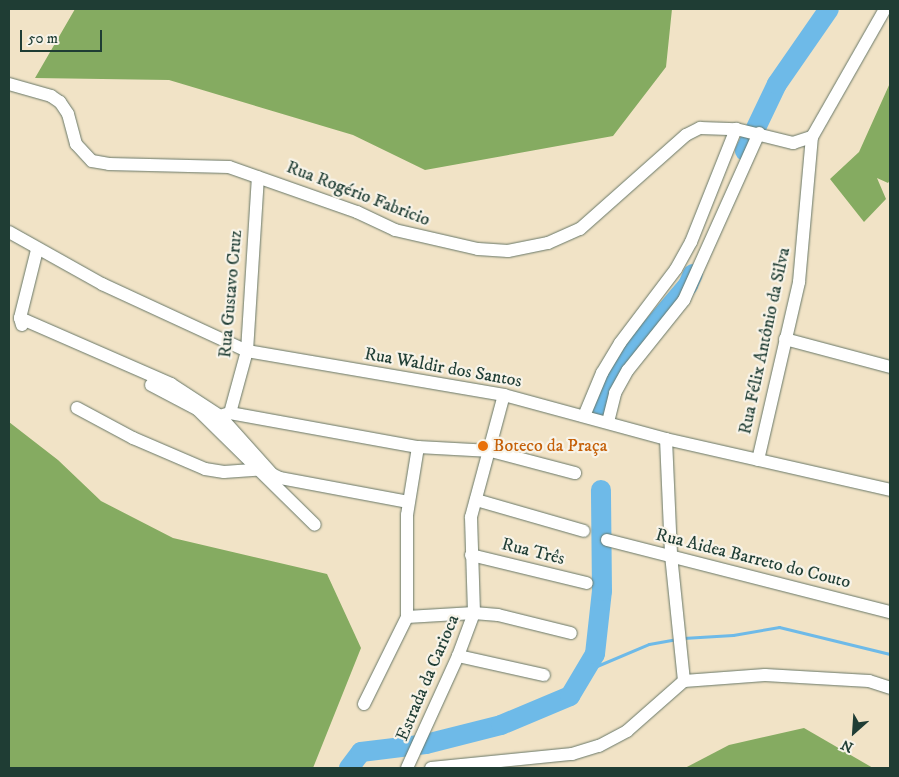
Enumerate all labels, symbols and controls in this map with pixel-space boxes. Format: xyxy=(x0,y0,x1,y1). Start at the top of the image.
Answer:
scale bar xyxy=(22,20,105,52)
text: 50 m xyxy=(28,29,58,48)
street label: Rua Rogério Fabricio xyxy=(283,157,433,231)
street label: Rua Gustavo Cruz xyxy=(215,229,247,359)
street label: Rua Félix Antônio da Silva xyxy=(735,246,795,436)
street label: Rua Waldir dos Santos xyxy=(363,344,523,392)
place label: Boteco da Praça xyxy=(493,435,607,457)
marker: Boteco da Praça xyxy=(477,440,489,452)
street label: Rua Aidea Barreto do Couto xyxy=(653,524,853,594)
street label: Rua Três xyxy=(499,534,567,570)
street label: Estrada da Carioca xyxy=(392,612,464,744)
north arrow xyxy=(829,707,879,757)
text: N xyxy=(838,735,857,756)

